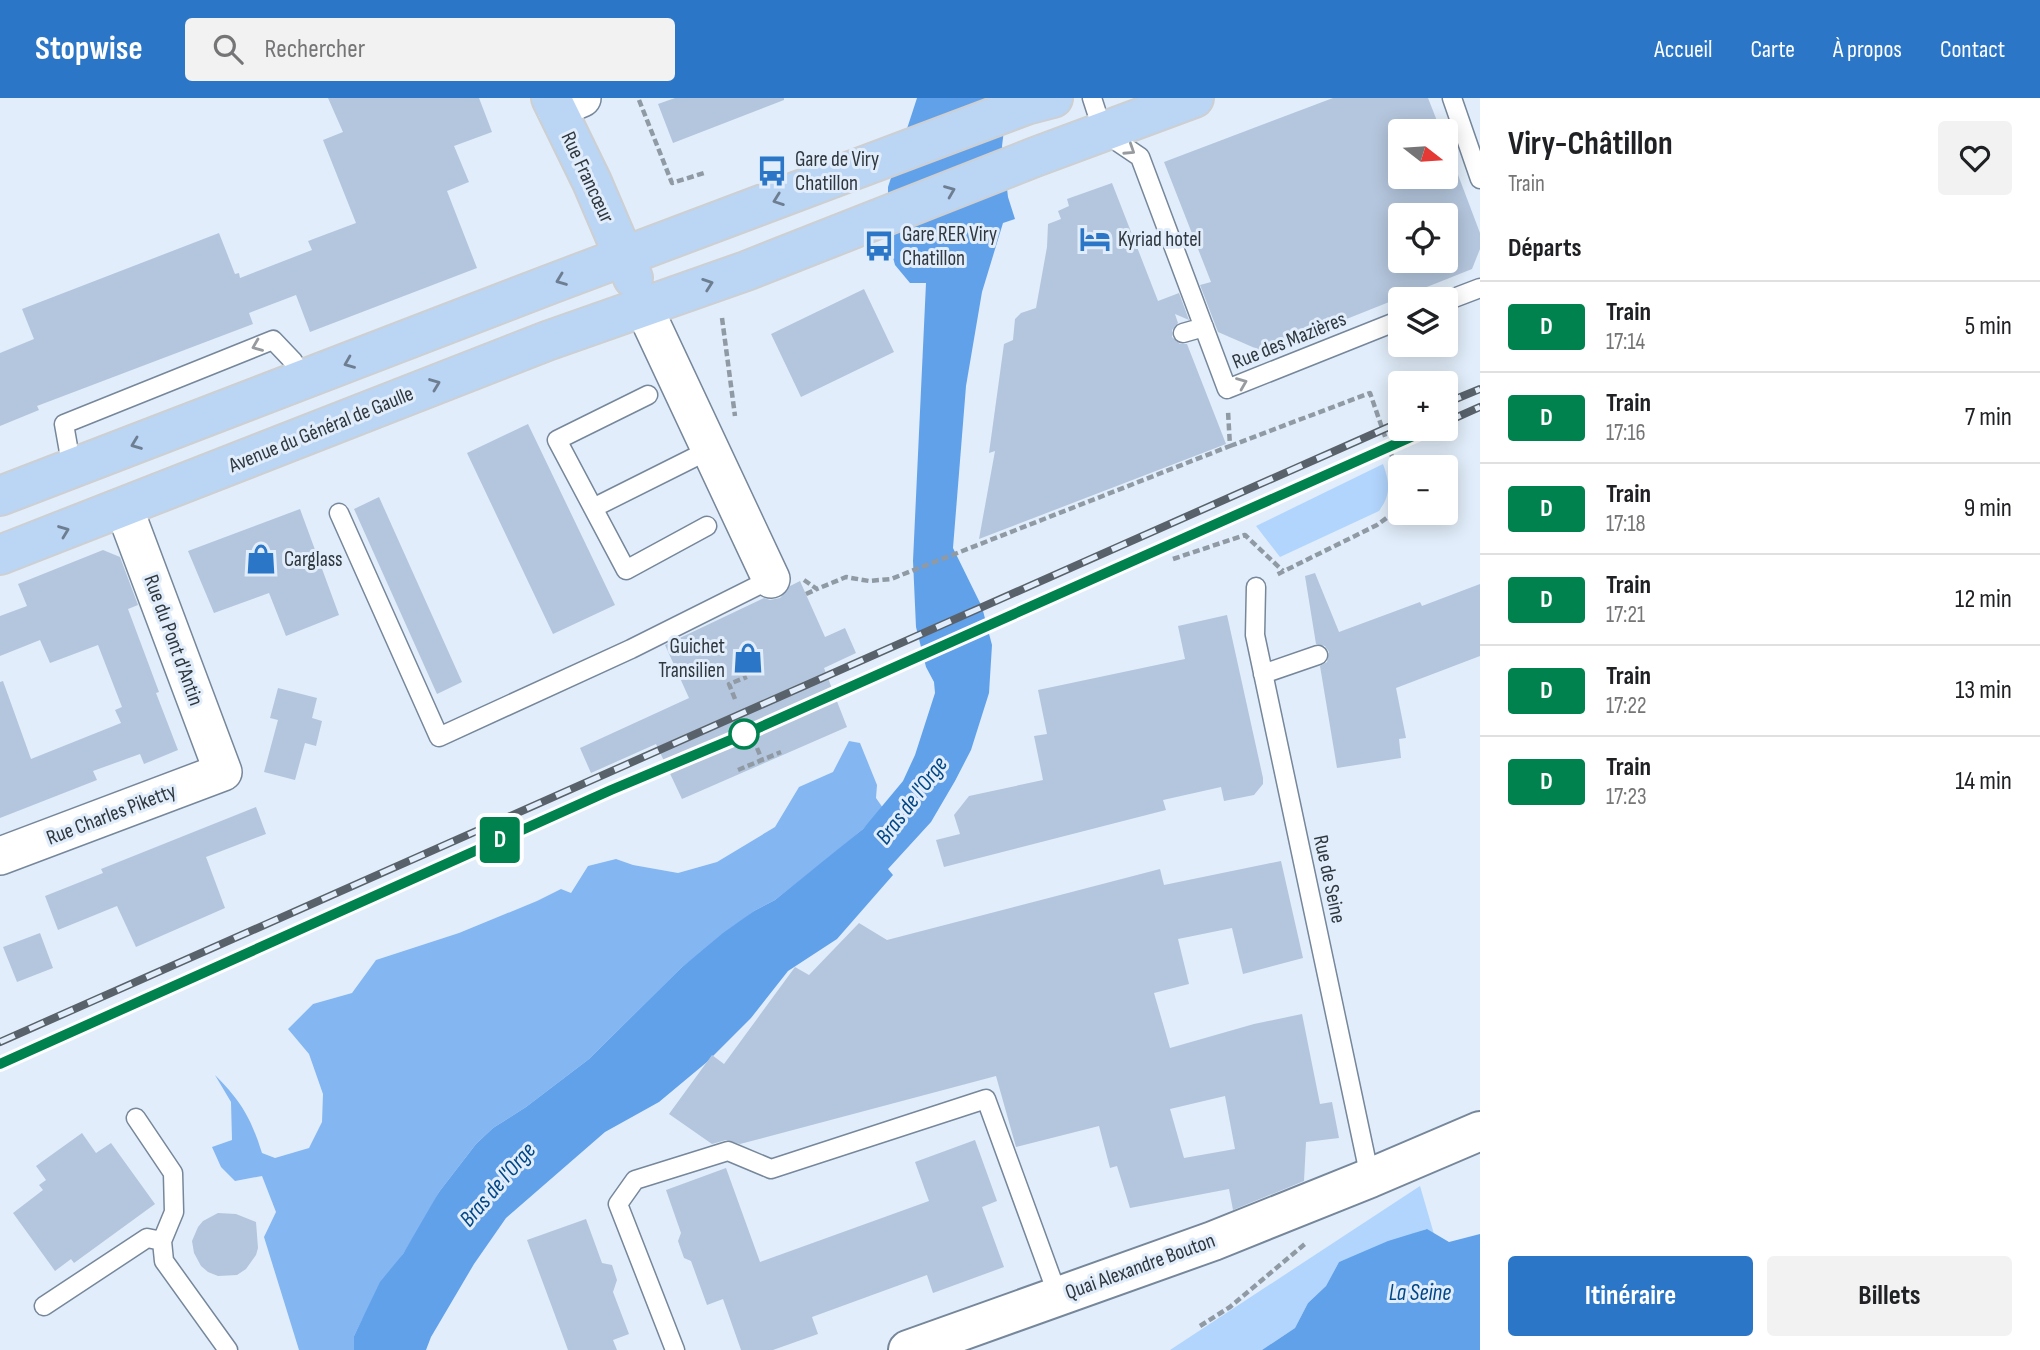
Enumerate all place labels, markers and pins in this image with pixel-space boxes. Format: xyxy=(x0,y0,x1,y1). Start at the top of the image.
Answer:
place label: Gare de Viry Chatillon xyxy=(795,147,879,196)
bus stop icon: Gare de Viry Chatillon xyxy=(755,154,789,188)
place label: Gare RER Viry Chatillon xyxy=(902,222,997,271)
hotel icon: Kyriad hotel xyxy=(1078,222,1112,256)
place label: Kyriad hotel xyxy=(1118,227,1201,252)
bus stop icon: Gare RER Viry Chatillon xyxy=(862,229,896,263)
shop icon: Carglass xyxy=(244,542,278,576)
place label: Carglass xyxy=(284,547,343,572)
place label: Guichet Transilien xyxy=(658,634,725,683)
shop icon: Guichet Transilien xyxy=(731,641,765,675)
unlabelled marker xyxy=(729,719,759,749)

